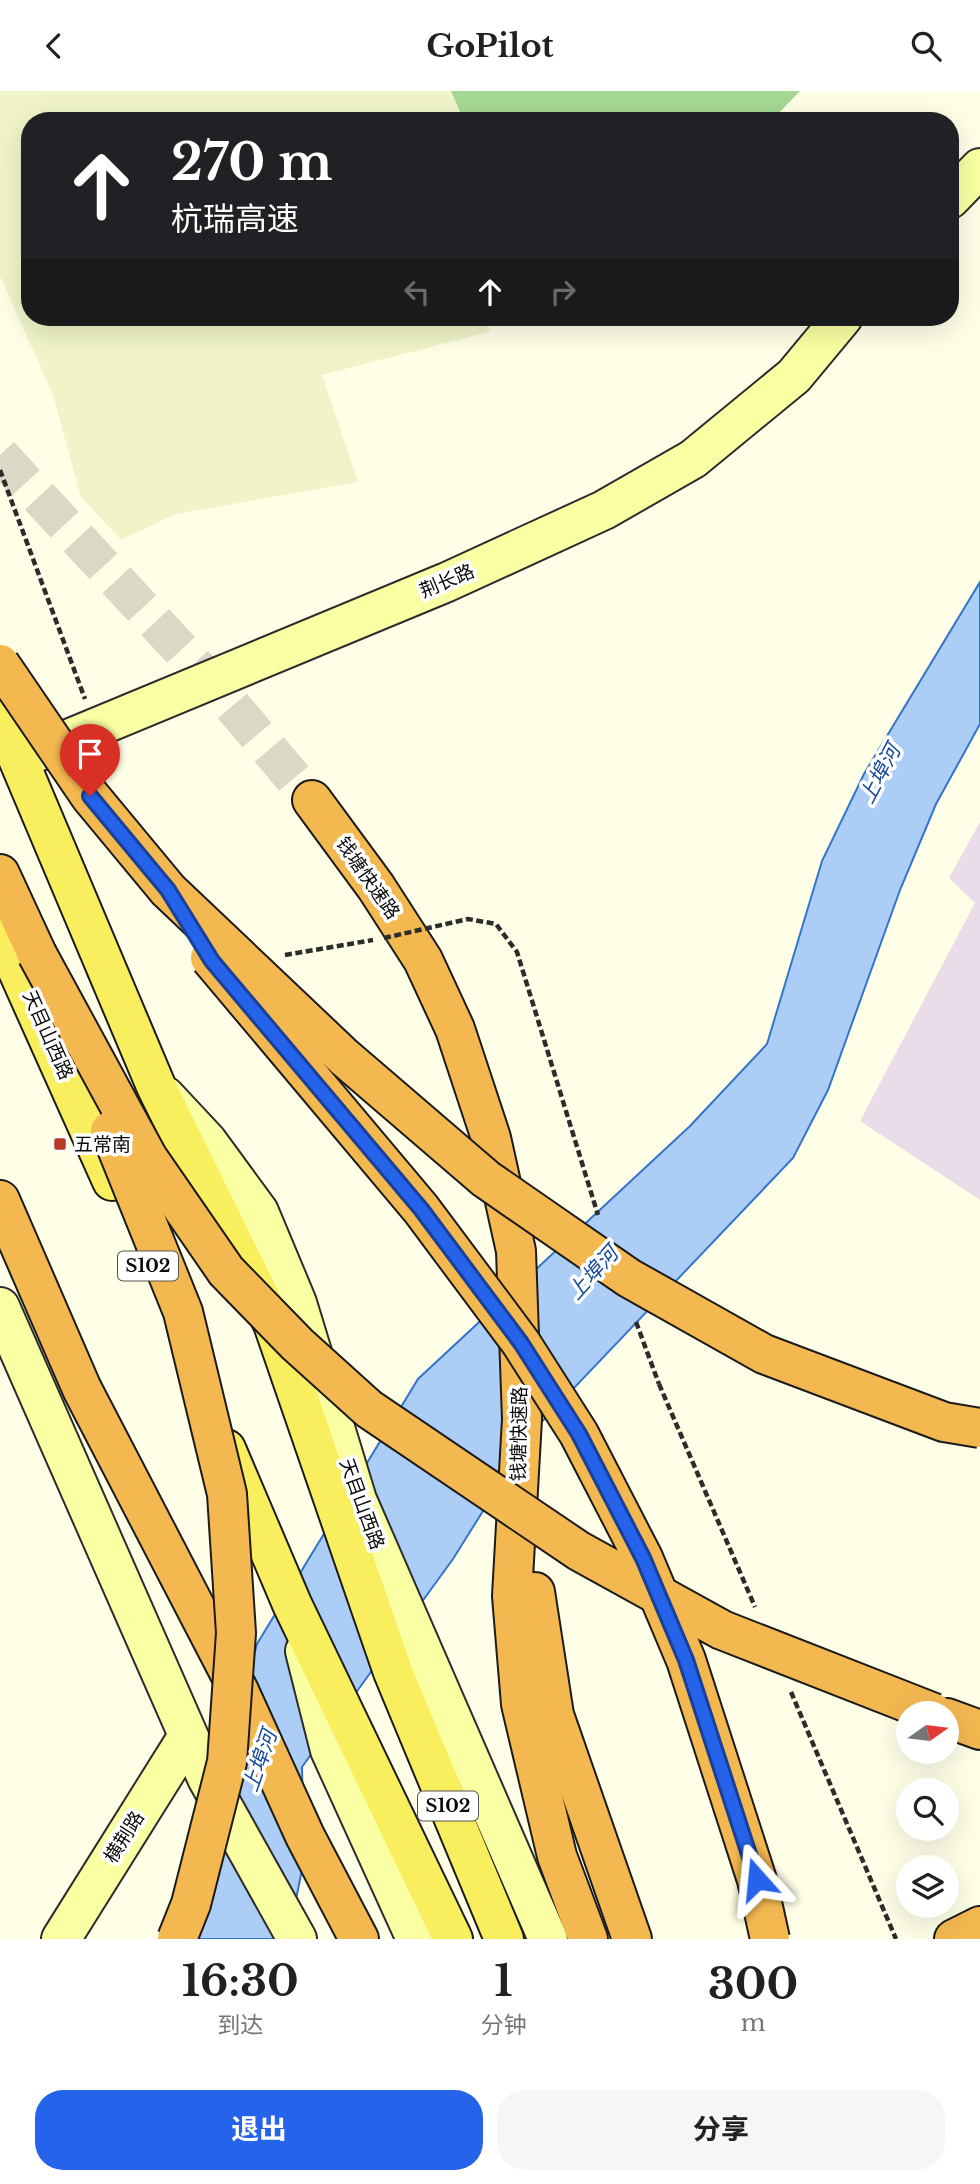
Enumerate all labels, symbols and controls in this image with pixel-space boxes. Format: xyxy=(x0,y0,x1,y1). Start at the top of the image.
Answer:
text: GoPilot xyxy=(426,26,554,66)
icon: back xyxy=(35,27,73,65)
icon: search xyxy=(907,27,945,65)
text: 270 m xyxy=(171,132,332,193)
icon: ahead xyxy=(56,140,147,231)
text: 杭瑞高速 xyxy=(171,199,299,239)
icon: left xyxy=(398,273,436,311)
icon: ahead xyxy=(471,273,509,311)
icon: right xyxy=(544,273,582,311)
street label: 荆长路 xyxy=(416,559,478,603)
pin xyxy=(60,724,120,796)
icon: arrive xyxy=(71,735,109,773)
water label: 上埠河 xyxy=(854,737,908,808)
street label: 钱塘快速路 xyxy=(331,832,405,924)
street label: 天目山西路 xyxy=(18,987,78,1083)
place label: 五常南 xyxy=(74,1133,131,1156)
marker: 五常南 xyxy=(52,1136,68,1152)
water label: 上埠河 xyxy=(562,1238,626,1305)
road number: S102 xyxy=(118,1251,178,1281)
street label: 钱塘快速路 xyxy=(507,1386,531,1482)
street label: 天目山西路 xyxy=(335,1455,389,1553)
north arrow xyxy=(896,1701,959,1764)
map controls xyxy=(896,1701,959,1918)
water label: 上埠河 xyxy=(237,1723,284,1795)
button: search xyxy=(896,1778,959,1841)
road number: S102 xyxy=(418,1791,478,1821)
street label: 横荆路 xyxy=(99,1807,149,1867)
position arrow xyxy=(720,1842,794,1916)
button: layers xyxy=(896,1855,959,1918)
text: 16:30 xyxy=(182,1955,299,2007)
text: 1 xyxy=(494,1955,513,2007)
text: 300 xyxy=(708,1958,798,2010)
text: m xyxy=(741,2009,766,2037)
text: 到达 xyxy=(217,2011,263,2039)
text: 分钟 xyxy=(480,2011,526,2039)
button: 退出 xyxy=(35,2090,483,2170)
button: 分享 xyxy=(497,2090,945,2170)

